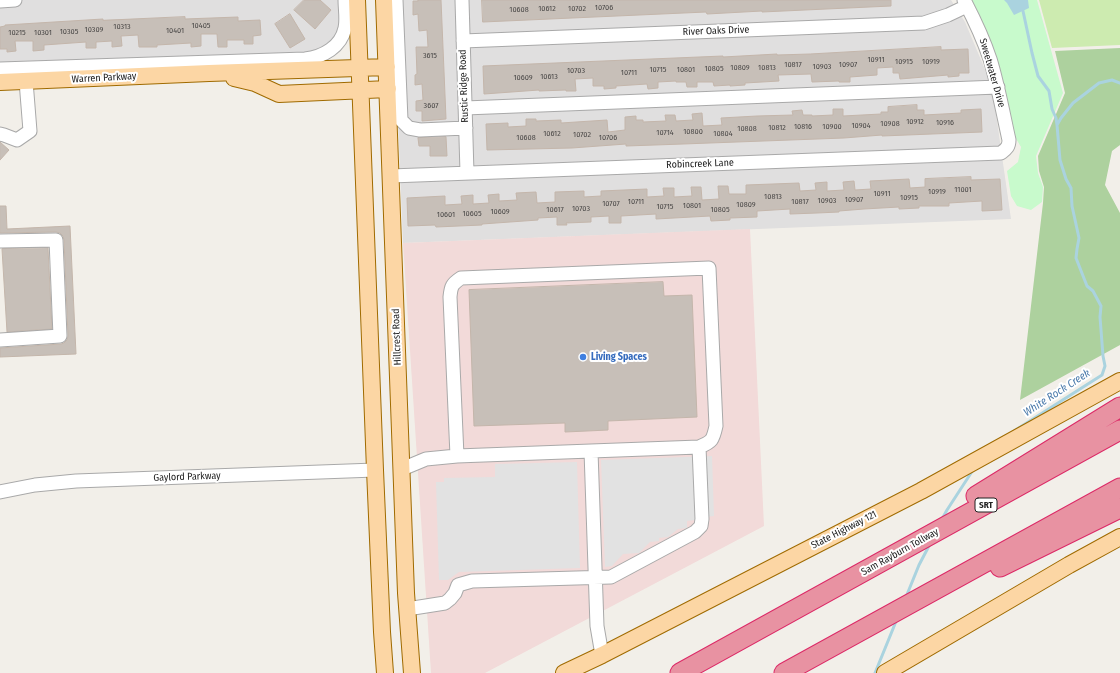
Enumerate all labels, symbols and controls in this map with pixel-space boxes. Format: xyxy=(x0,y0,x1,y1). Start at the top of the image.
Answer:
house number: 10706 xyxy=(595,3,613,13)
house number: 10612 xyxy=(538,4,556,14)
house number: 10702 xyxy=(568,4,586,14)
house number: 10608 xyxy=(509,5,529,15)
house number: 10405 xyxy=(192,21,210,31)
house number: 10313 xyxy=(113,22,131,32)
street label: River Oaks Drive xyxy=(682,24,750,38)
house number: 10309 xyxy=(85,25,103,35)
house number: 10401 xyxy=(166,26,184,36)
house number: 10305 xyxy=(60,27,78,37)
house number: 10215 xyxy=(8,28,26,38)
house number: 10301 xyxy=(34,28,52,38)
street label: Sweetwater Drive xyxy=(976,37,1008,109)
street label: Rustic Ridge Road xyxy=(457,49,471,123)
house number: 3615 xyxy=(423,51,437,61)
house number: 10911 xyxy=(867,55,885,65)
house number: 10915 xyxy=(895,57,913,67)
house number: 10919 xyxy=(922,57,940,67)
house number: 10817 xyxy=(784,60,802,70)
house number: 10907 xyxy=(839,60,857,70)
house number: 10903 xyxy=(813,62,831,72)
house number: 10809 xyxy=(730,63,750,73)
house number: 10813 xyxy=(758,63,776,73)
house number: 10805 xyxy=(704,64,724,74)
house number: 10715 xyxy=(649,65,667,75)
house number: 10801 xyxy=(677,65,695,75)
house number: 10703 xyxy=(567,66,585,76)
house number: 10711 xyxy=(621,68,637,78)
street label: Warren Parkway xyxy=(71,70,137,86)
house number: 10613 xyxy=(540,72,558,82)
house number: 10609 xyxy=(513,73,533,83)
house number: 3607 xyxy=(424,101,438,111)
house number: 10912 xyxy=(906,117,924,127)
house number: 10916 xyxy=(936,118,954,128)
house number: 10908 xyxy=(880,119,900,129)
house number: 10904 xyxy=(851,121,871,131)
house number: 10816 xyxy=(794,122,812,132)
house number: 10900 xyxy=(822,122,842,132)
house number: 10812 xyxy=(768,123,786,133)
house number: 10808 xyxy=(737,124,757,134)
house number: 10800 xyxy=(683,127,703,137)
house number: 10714 xyxy=(656,128,674,138)
house number: 10612 xyxy=(543,129,561,139)
house number: 10804 xyxy=(713,129,733,139)
house number: 10702 xyxy=(573,130,591,140)
house number: 10608 xyxy=(516,133,536,143)
house number: 10706 xyxy=(599,133,617,143)
street label: Robincreek Lane xyxy=(666,157,734,171)
house number: 11001 xyxy=(954,185,972,195)
house number: 10919 xyxy=(928,187,946,197)
house number: 10911 xyxy=(873,189,891,199)
house number: 10813 xyxy=(764,192,782,202)
house number: 10915 xyxy=(900,193,918,203)
house number: 10907 xyxy=(845,195,863,205)
house number: 10903 xyxy=(818,196,836,206)
house number: 10711 xyxy=(628,197,644,207)
house number: 10817 xyxy=(791,197,809,207)
house number: 10707 xyxy=(602,199,620,209)
house number: 10809 xyxy=(736,200,756,210)
house number: 10801 xyxy=(683,201,701,211)
house number: 10715 xyxy=(656,202,674,212)
house number: 10703 xyxy=(572,204,590,214)
house number: 10617 xyxy=(546,205,564,215)
house number: 10805 xyxy=(710,205,730,215)
house number: 10609 xyxy=(490,207,510,217)
house number: 10605 xyxy=(462,209,482,219)
house number: 10601 xyxy=(437,210,455,220)
street label: Hillcrest Road xyxy=(390,308,404,366)
place label: Living Spaces xyxy=(591,351,647,363)
marker: Living Spaces xyxy=(578,352,588,362)
water label: White Rock Creek xyxy=(1021,367,1093,419)
street label: Gaylord Parkway xyxy=(153,470,221,484)
road number: SRT xyxy=(975,498,997,512)
street label: State Highway 121 xyxy=(809,508,879,552)
street label: Sam Rayburn Tollway xyxy=(859,526,941,578)

